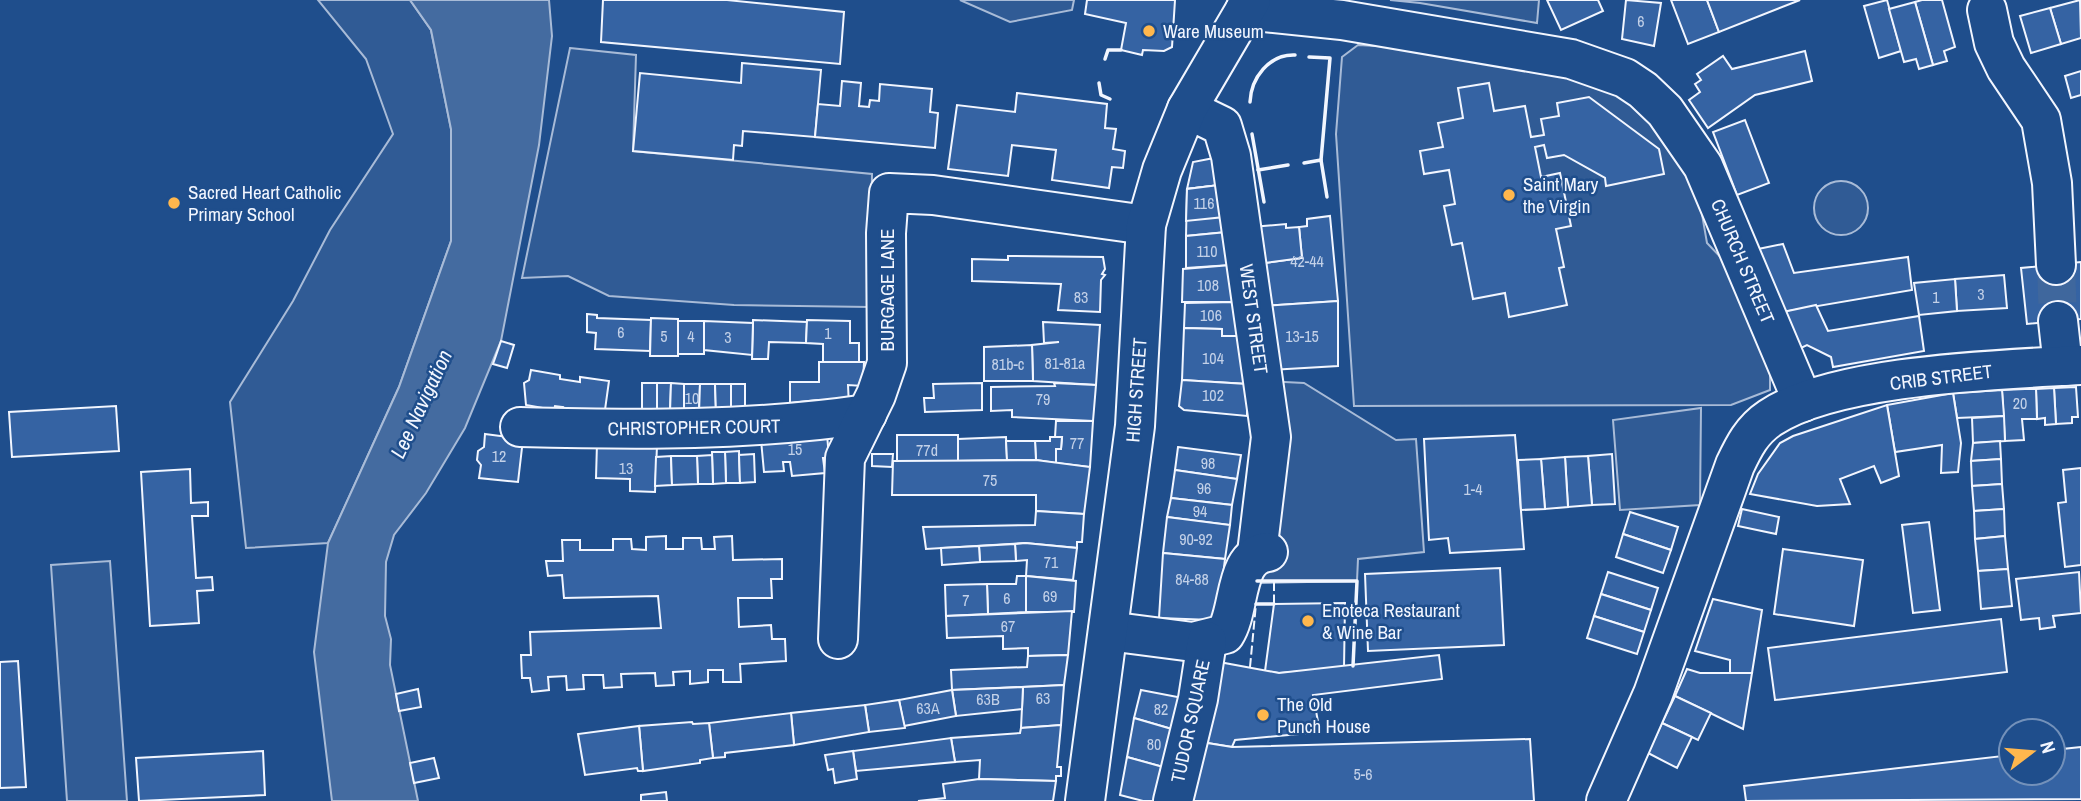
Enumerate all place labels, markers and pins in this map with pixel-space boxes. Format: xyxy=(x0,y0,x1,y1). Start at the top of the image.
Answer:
place label: Ware Museum xyxy=(1163,18,1264,44)
marker: Ware Museum xyxy=(1141,23,1157,39)
place label: Saint Mary the Virgin xyxy=(1523,171,1599,219)
place label: Sacred Heart Catholic Primary School xyxy=(188,179,341,227)
marker: Saint Mary the Virgin xyxy=(1501,187,1517,203)
marker: Sacred Heart Catholic Primary School xyxy=(166,195,182,211)
place label: Enoteca Restaurant & Wine Bar xyxy=(1322,597,1460,645)
marker: Enoteca Restaurant & Wine Bar xyxy=(1300,613,1316,629)
place label: The Old Punch House xyxy=(1277,691,1371,739)
marker: The Old Punch House xyxy=(1255,707,1271,723)

